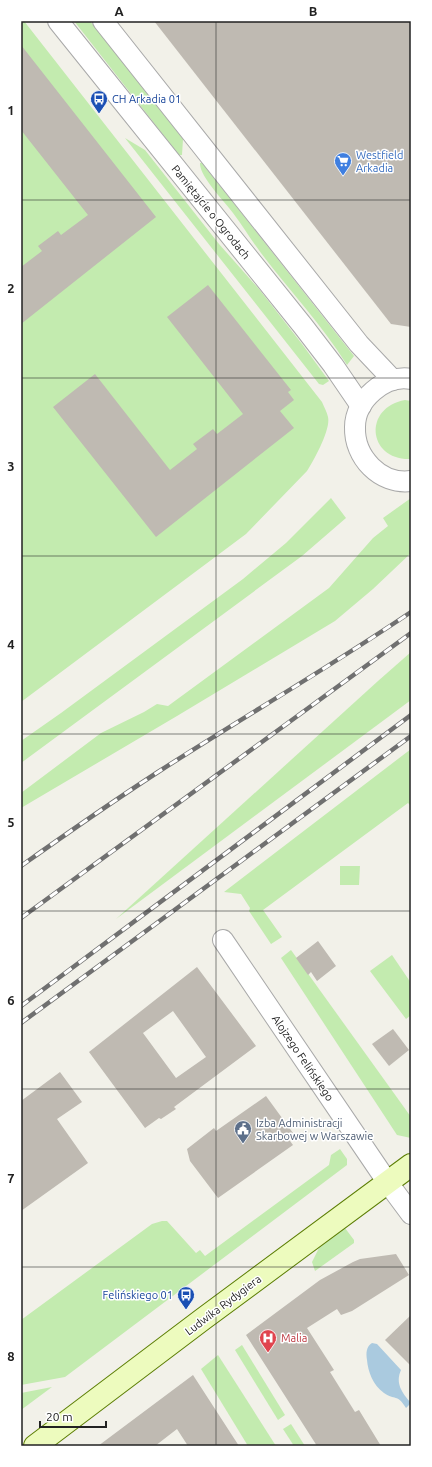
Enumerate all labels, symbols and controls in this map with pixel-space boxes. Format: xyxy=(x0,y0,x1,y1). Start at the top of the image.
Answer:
text: A xyxy=(114,4,124,18)
text: B xyxy=(309,4,318,18)
bus stop icon: CH Arkadia 01 xyxy=(89,89,109,114)
place label: CH Arkadia 01 xyxy=(112,93,181,105)
text: 1 xyxy=(7,103,15,117)
place label: Westfield Arkadia xyxy=(356,149,403,174)
supermarket icon: Westfield Arkadia xyxy=(333,151,353,176)
street label: Pamiętajcie o Ogrodach xyxy=(169,163,253,261)
text: 2 xyxy=(7,281,15,295)
text: 3 xyxy=(7,459,15,473)
text: 4 xyxy=(7,637,15,651)
text: 5 xyxy=(7,815,15,829)
text: 6 xyxy=(7,993,15,1007)
street label: Alojzego Felińskiego xyxy=(270,1013,336,1103)
place label: Izba Administracji Skarbowej w Warszawie xyxy=(256,1117,373,1142)
public building icon: Izba Administracji Skarbowej w Warszawie xyxy=(233,1119,253,1144)
text: 7 xyxy=(7,1171,15,1185)
street label: Ludwika Rydygiera xyxy=(183,1273,263,1337)
bus stop icon: Felińskiego 01 xyxy=(176,1285,196,1310)
place label: Felińskiego 01 xyxy=(103,1289,173,1301)
hospital icon: Malia xyxy=(258,1328,278,1353)
place label: Malia xyxy=(281,1332,307,1344)
text: 8 xyxy=(7,1349,15,1363)
scale bar xyxy=(40,1403,106,1429)
text: 20 m xyxy=(46,1410,73,1423)

